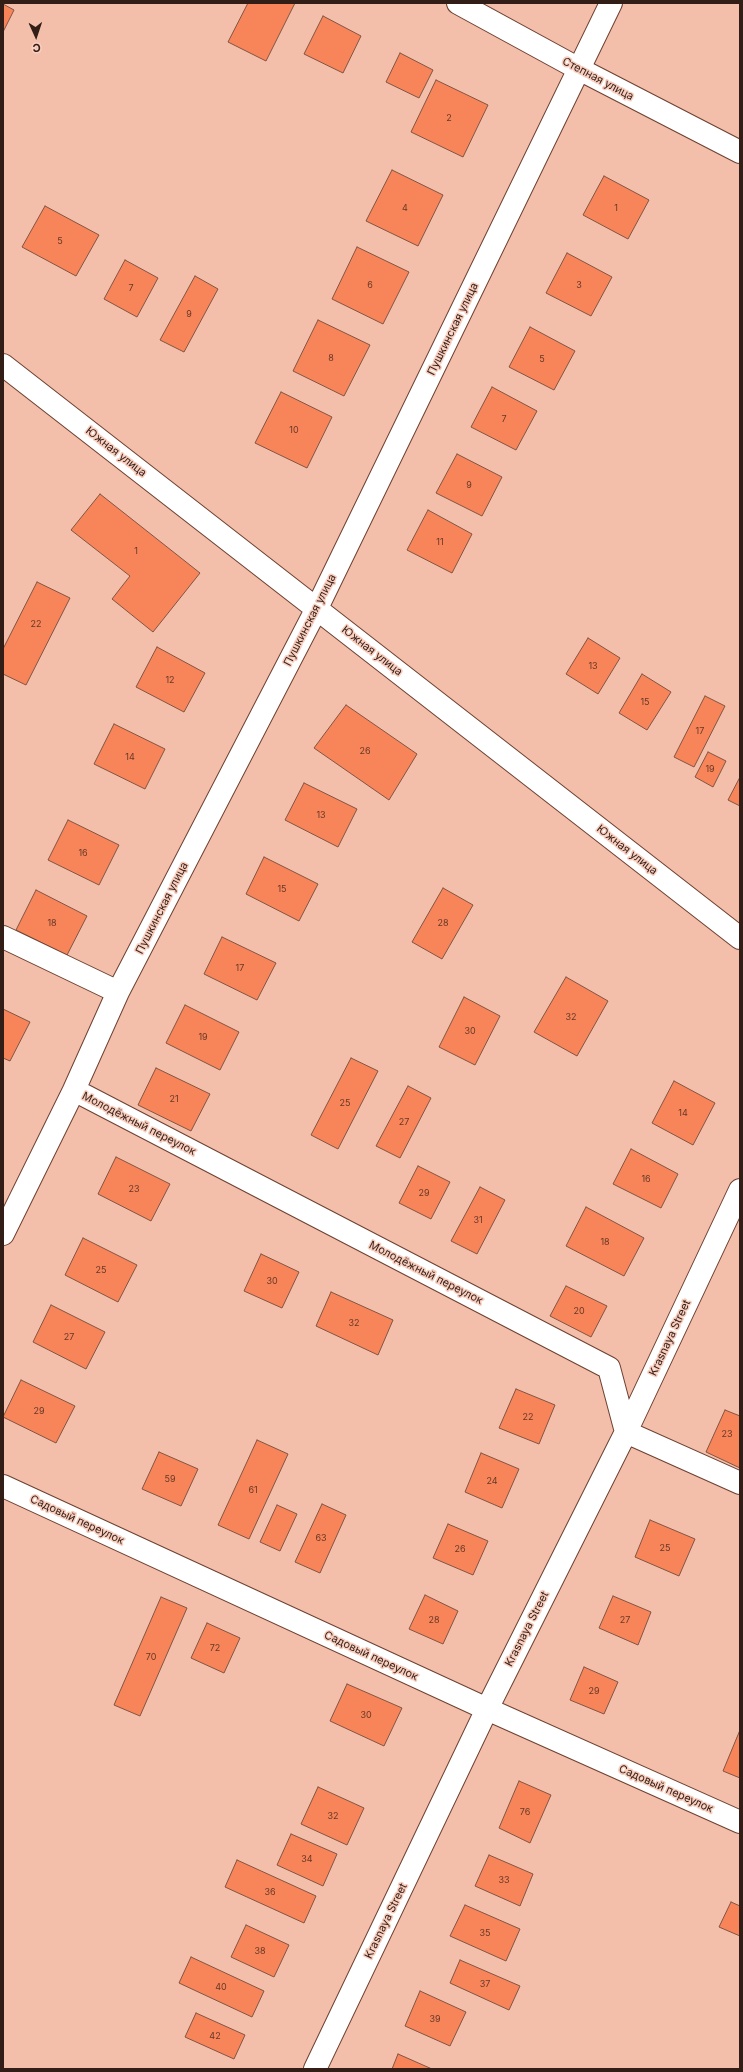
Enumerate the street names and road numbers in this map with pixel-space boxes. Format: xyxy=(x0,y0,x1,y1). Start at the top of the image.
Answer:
street label: Степная улица xyxy=(560,55,636,103)
street label: Пушкинская улица xyxy=(425,281,481,377)
street label: Южная улица xyxy=(83,424,149,480)
street label: Пушкинская улица xyxy=(281,572,339,668)
street label: Южная улица xyxy=(339,623,405,679)
street label: Южная улица xyxy=(594,822,660,878)
street label: Пушкинская улица xyxy=(133,860,191,956)
street label: Молодёжный переулок xyxy=(80,1090,198,1158)
street label: Молодёжный переулок xyxy=(367,1239,485,1307)
street label: Krasnaya Street xyxy=(647,1298,693,1378)
street label: Садовый переулок xyxy=(28,1492,126,1548)
street label: Krasnaya Street xyxy=(502,1589,552,1669)
street label: Садовый переулок xyxy=(322,1628,420,1684)
street label: Садовый переулок xyxy=(617,1762,715,1816)
street label: Krasnaya Street xyxy=(362,1881,410,1961)

